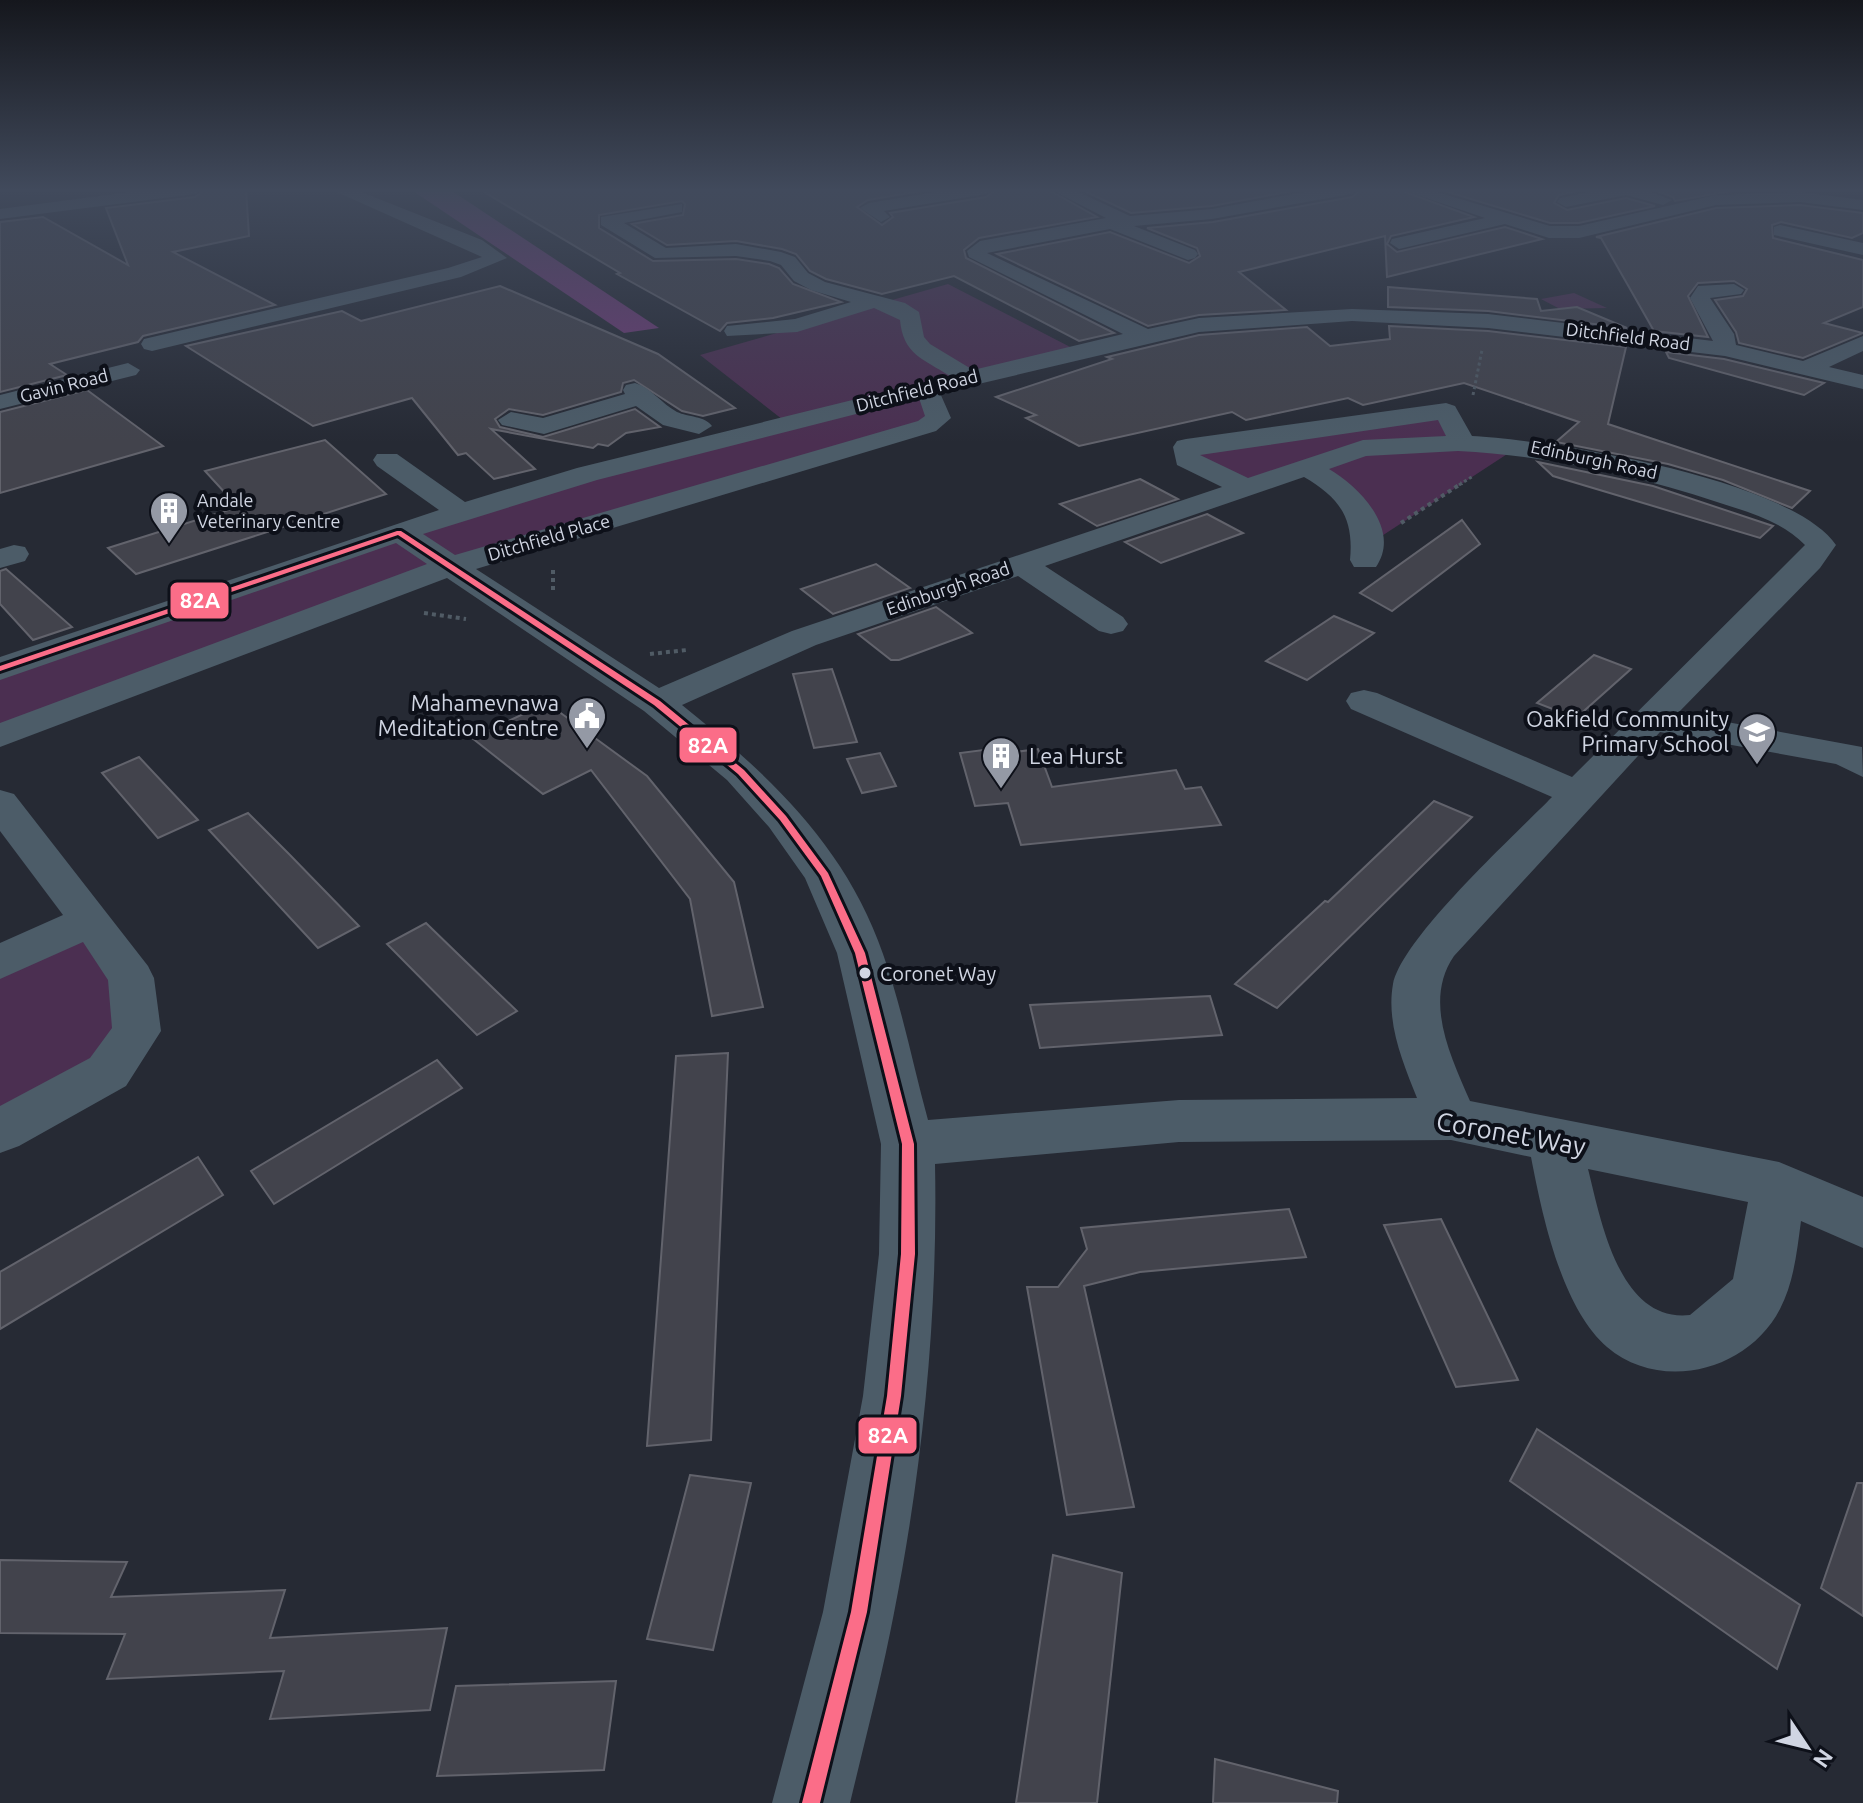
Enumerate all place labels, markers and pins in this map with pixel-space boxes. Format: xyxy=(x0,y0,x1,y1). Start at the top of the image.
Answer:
building icon: Andale Veterinary Centre xyxy=(148,490,190,545)
place label: Andale Veterinary Centre xyxy=(197,490,340,531)
place label: Mahamevnawa Meditation Centre xyxy=(378,690,559,740)
public building icon: Mahamevnawa Meditation Centre xyxy=(566,695,608,750)
place label: Oakfield Community Primary School xyxy=(1526,706,1729,756)
school or university icon: Oakfield Community Primary School xyxy=(1736,711,1778,766)
building icon: Lea Hurst xyxy=(980,735,1022,790)
place label: Lea Hurst xyxy=(1029,743,1123,768)
place label: Coronet Way xyxy=(880,962,996,985)
marker: Coronet Way xyxy=(857,965,873,981)

